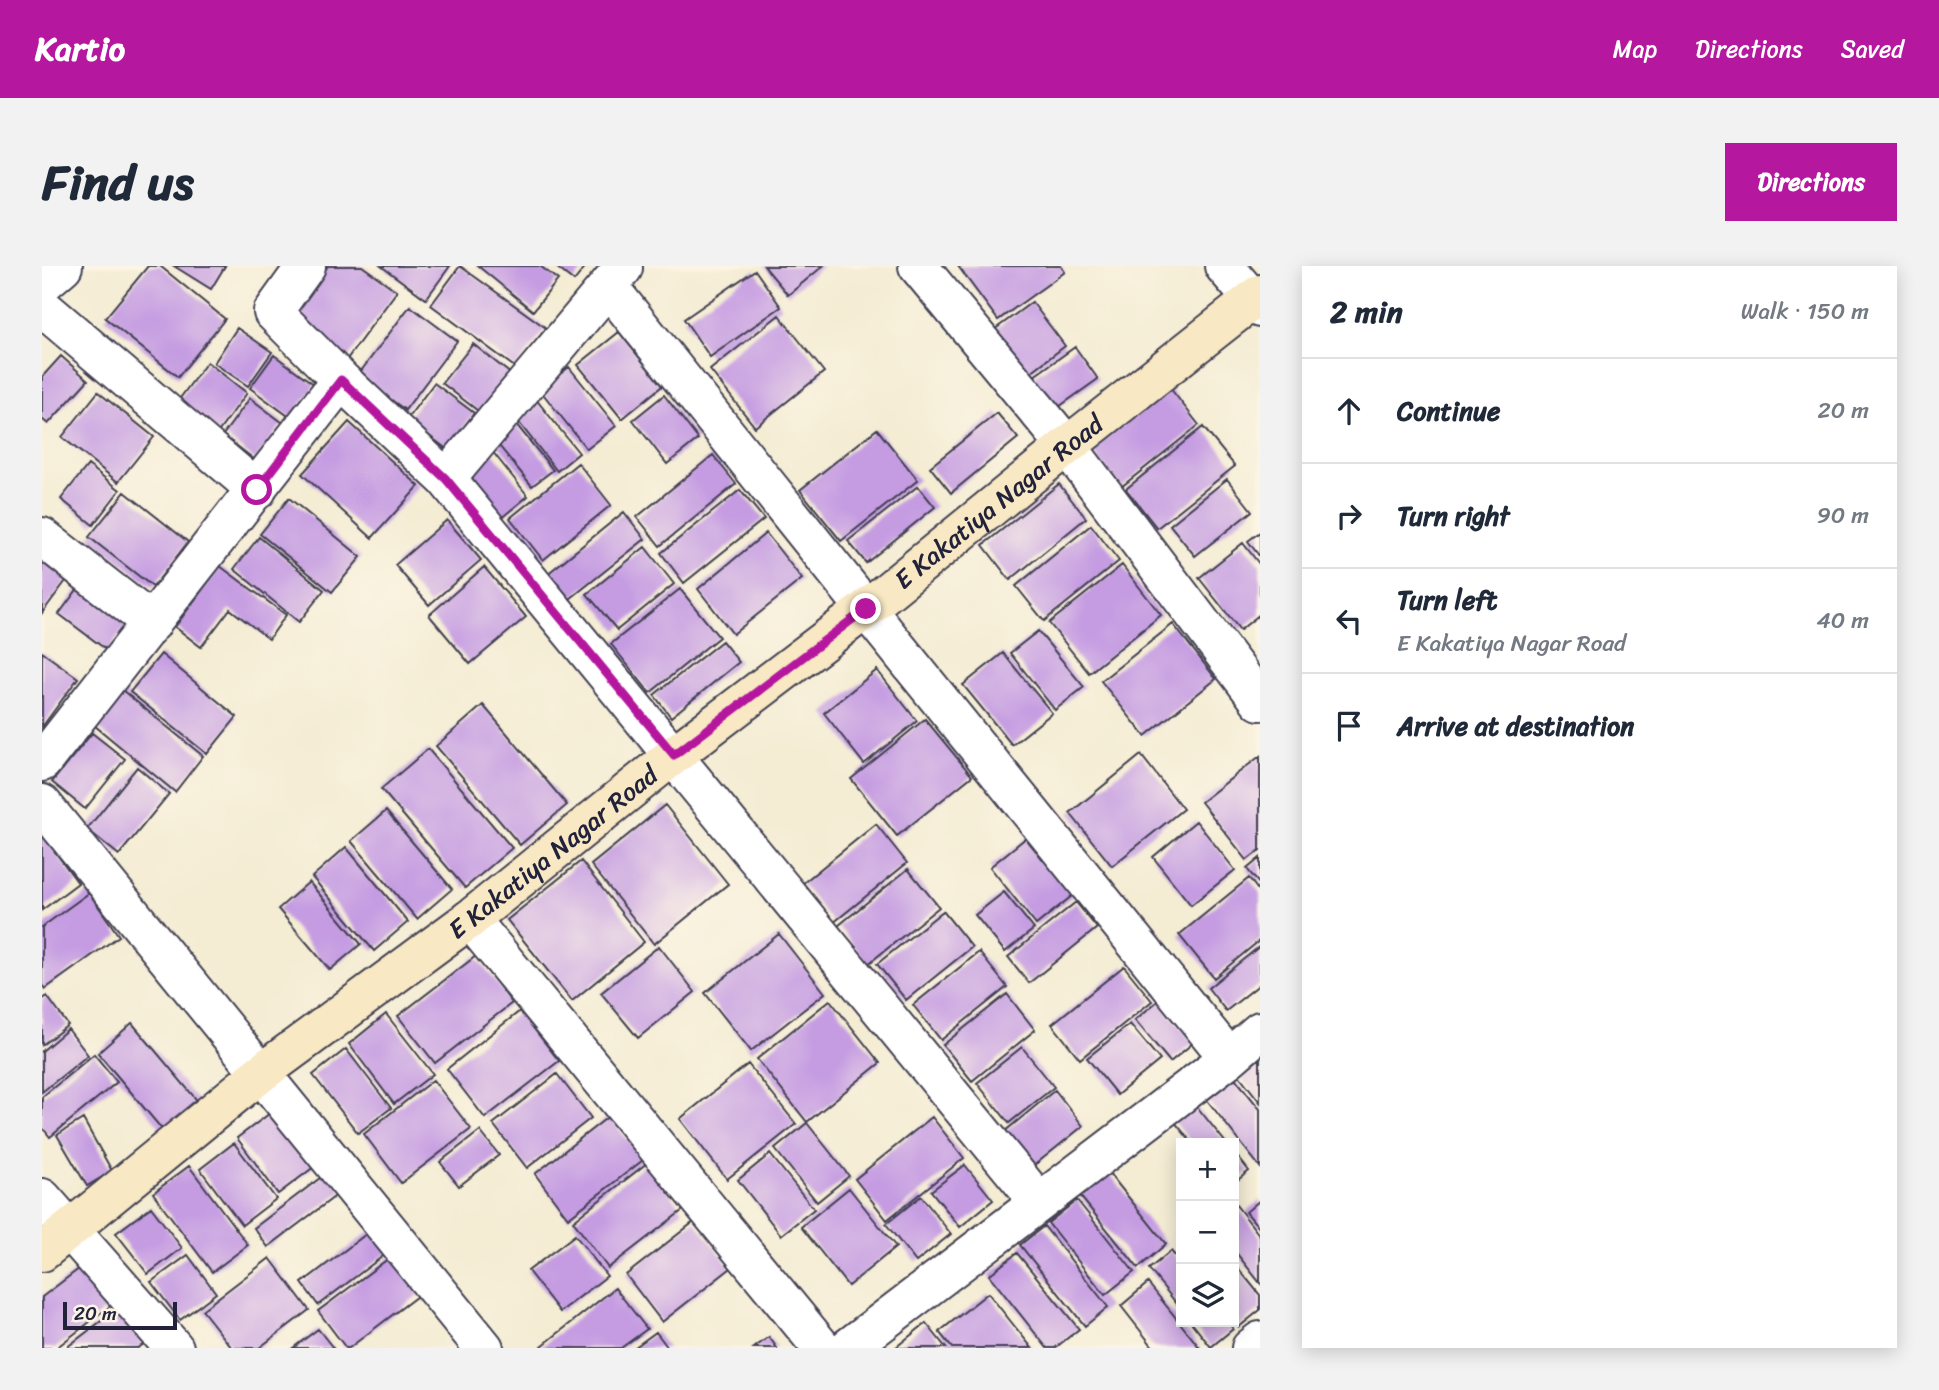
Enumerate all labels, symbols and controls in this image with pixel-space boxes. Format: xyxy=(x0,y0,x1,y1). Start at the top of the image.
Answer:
text: Kartio xyxy=(35,20,125,78)
text: Map xyxy=(1613,28,1657,70)
text: Directions xyxy=(1695,28,1803,70)
text: Saved xyxy=(1841,28,1904,70)
text: Find us xyxy=(42,139,194,226)
button: Directions xyxy=(1725,143,1897,221)
text: 2 min xyxy=(1330,285,1403,339)
text: Walk · 150 m xyxy=(1741,291,1869,332)
text: Continue xyxy=(1397,388,1500,434)
text: 20 m xyxy=(1818,390,1869,431)
icon: ahead xyxy=(1330,392,1368,430)
street label: E Kakatiya Nagar Road xyxy=(883,401,1116,601)
route start xyxy=(241,474,272,505)
text: Turn right xyxy=(1397,493,1510,539)
text: 90 m xyxy=(1817,495,1869,536)
icon: right xyxy=(1330,497,1368,535)
text: Turn left xyxy=(1397,577,1497,623)
route end xyxy=(850,593,881,624)
text: 40 m xyxy=(1816,600,1869,641)
icon: left xyxy=(1330,602,1368,640)
text: E Kakatiya Nagar Road xyxy=(1397,623,1626,664)
text: Arrive at destination xyxy=(1397,703,1634,749)
icon: arrive xyxy=(1330,707,1368,745)
street label: E Kakatiya Nagar Road xyxy=(438,752,670,951)
map controls xyxy=(1176,1138,1239,1327)
button: + xyxy=(1176,1138,1239,1201)
button: − xyxy=(1176,1201,1239,1264)
button: layers xyxy=(1176,1264,1239,1327)
text: 20 m xyxy=(74,1297,117,1330)
scale bar xyxy=(63,1299,177,1331)

